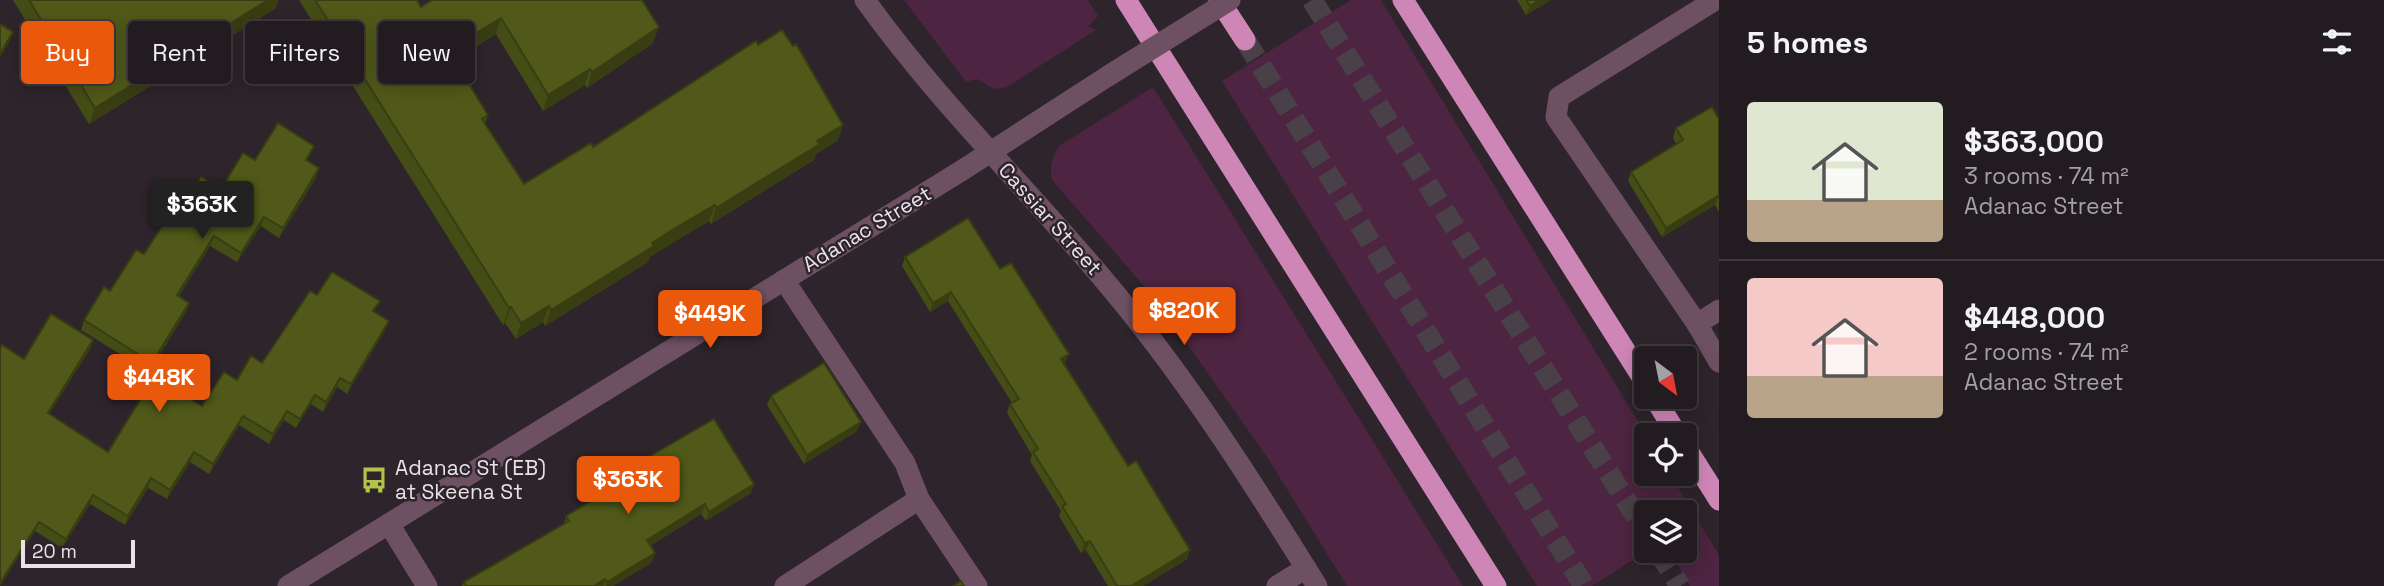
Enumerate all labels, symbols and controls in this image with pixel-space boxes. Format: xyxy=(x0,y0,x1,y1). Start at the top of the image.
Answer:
chip: Buy xyxy=(21,21,114,84)
chip: Rent xyxy=(128,21,231,84)
chip: Filters xyxy=(245,21,364,84)
chip: New xyxy=(378,21,475,84)
text: 5 homes xyxy=(1747,23,1868,62)
icon: filters xyxy=(2318,23,2356,61)
text: $363,000 xyxy=(1964,122,2104,161)
icon: home xyxy=(1803,130,1887,214)
street label: Cassiar Street xyxy=(993,157,1108,281)
text: 3 rooms · 74 m² xyxy=(1964,161,2129,191)
street label: Adanac Street xyxy=(797,179,936,278)
pin: $363K xyxy=(153,182,251,241)
text: $363K xyxy=(167,189,237,219)
text: Adanac Street xyxy=(1964,191,2124,221)
pin: $820K xyxy=(1135,288,1233,347)
pin: $449K xyxy=(661,290,759,350)
text: $820K xyxy=(1149,295,1219,325)
text: $449K xyxy=(674,298,746,328)
text: $448,000 xyxy=(1964,298,2105,337)
icon: home xyxy=(1803,306,1887,390)
text: 2 rooms · 74 m² xyxy=(1964,337,2129,367)
north arrow xyxy=(1634,346,1698,410)
map controls xyxy=(1634,346,1697,563)
pin: $448K xyxy=(110,354,208,414)
text: $448K xyxy=(123,362,195,392)
text: Adanac Street xyxy=(1964,367,2124,397)
button: locate xyxy=(1634,423,1697,486)
place label: Adanac St (EB) at Skeena St xyxy=(395,454,546,505)
pin: $363K xyxy=(579,456,677,516)
text: $363K xyxy=(593,464,663,494)
bus stop icon: Adanac St (EB) at Skeena St xyxy=(359,465,389,495)
button: layers xyxy=(1634,500,1697,563)
scale bar xyxy=(21,537,135,569)
text: 20 m xyxy=(32,539,77,564)

